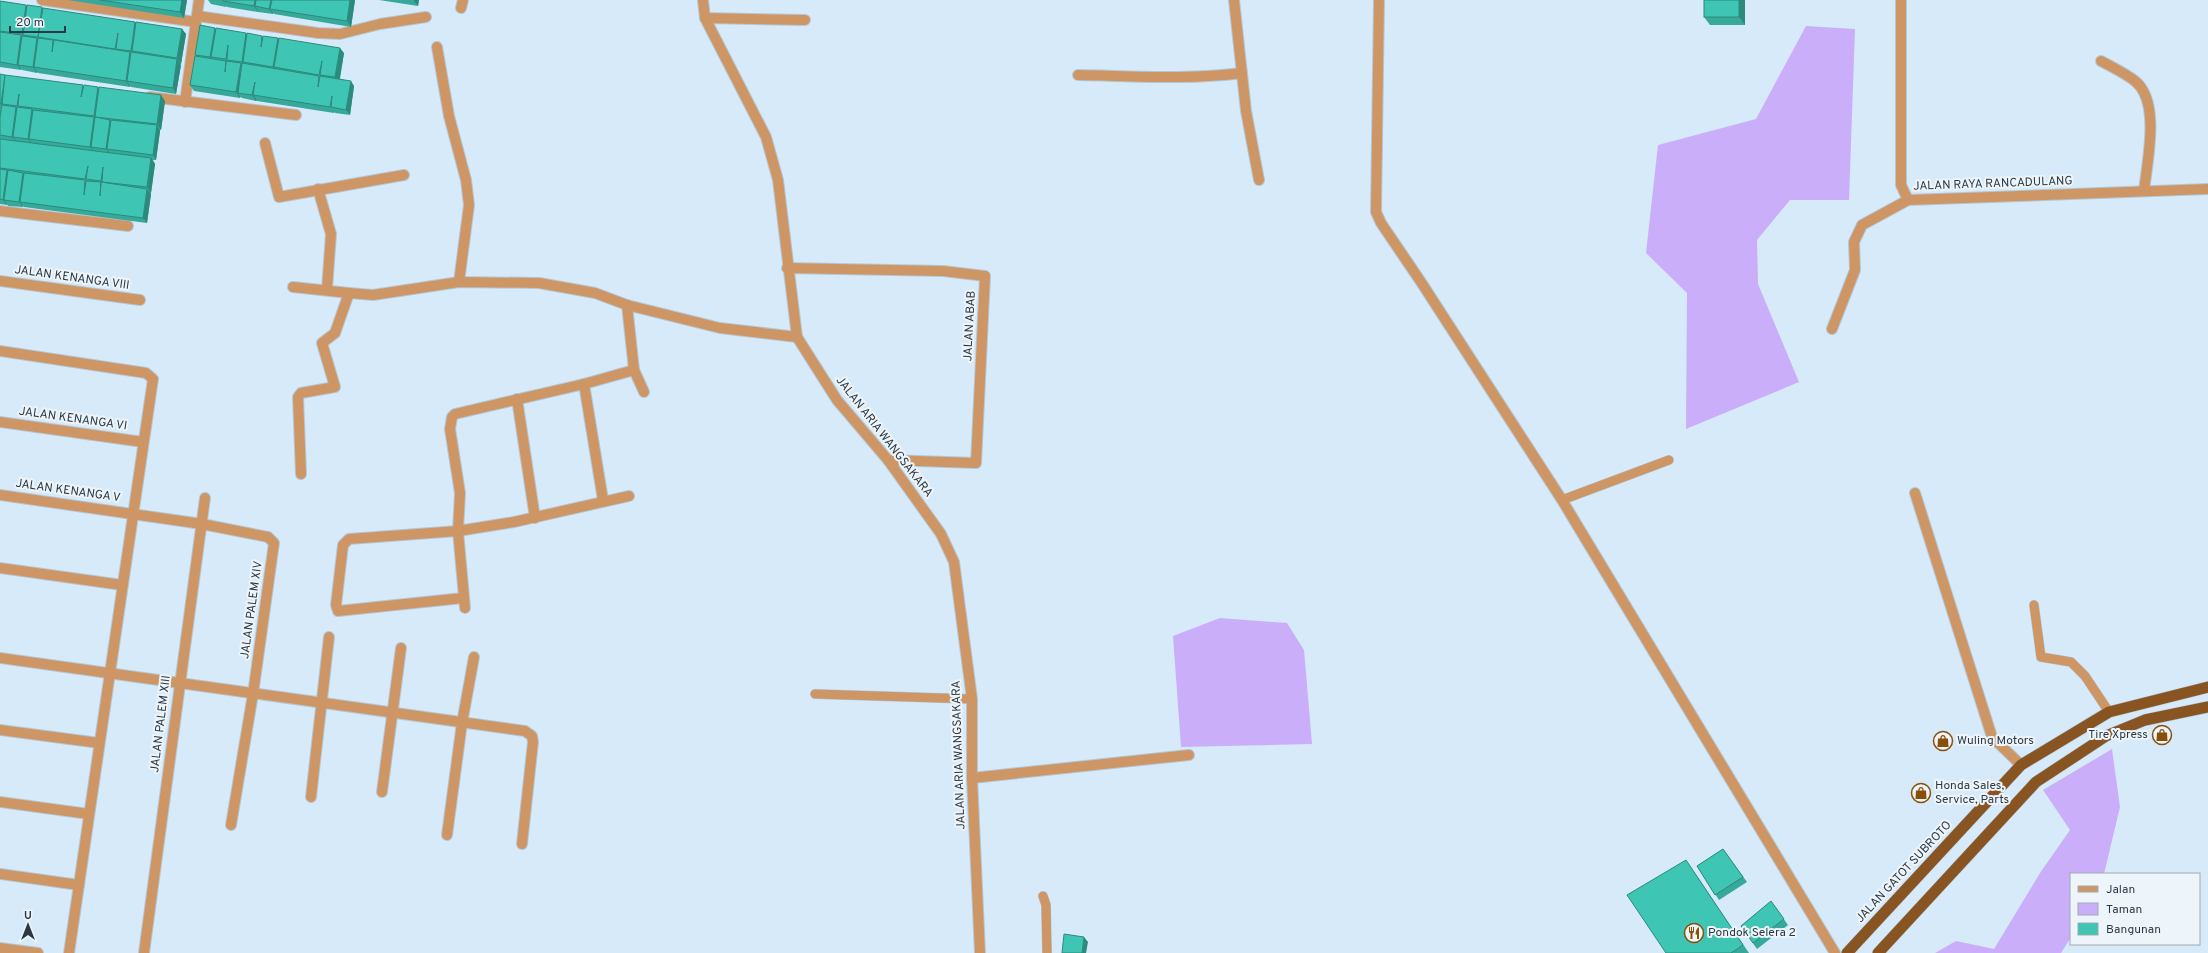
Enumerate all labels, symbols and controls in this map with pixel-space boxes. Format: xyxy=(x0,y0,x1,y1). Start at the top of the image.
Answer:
scale bar xyxy=(10,8,65,34)
text: 20 m xyxy=(16,15,44,31)
street label: JALAN RAYA RANCADULANG xyxy=(1913,173,2073,195)
street label: JALAN KENANGA VIII xyxy=(14,262,130,294)
street label: JALAN ABAB xyxy=(960,290,980,362)
street label: JALAN ARIA WANGSAKARA xyxy=(832,373,936,501)
street label: JALAN KENANGA VI xyxy=(18,403,128,435)
street label: JALAN KENANGA V xyxy=(15,476,122,506)
street label: JALAN PALEM XIV xyxy=(237,560,267,660)
street label: JALAN PALEM XIII xyxy=(147,674,175,774)
street label: JALAN ARIA WANGSAKARA xyxy=(948,680,970,830)
shop icon: Tire Xpress xyxy=(2151,724,2173,746)
place label: Tire Xpress xyxy=(2088,727,2148,743)
shop icon: Wuling Motors xyxy=(1932,730,1954,752)
place label: Wuling Motors xyxy=(1957,733,2034,749)
place label: Honda Sales, Service, Parts xyxy=(1935,778,2009,808)
shop icon: Honda Sales, Service, Parts xyxy=(1910,782,1932,804)
street label: JALAN GATOT SUBROTO xyxy=(1853,818,1955,926)
legend xyxy=(2070,873,2200,945)
text: Jalan xyxy=(2106,882,2135,898)
text: Taman xyxy=(2106,902,2142,918)
north arrow xyxy=(8,905,48,945)
text: U xyxy=(24,909,32,923)
restaurant icon: Pondok Selera 2 xyxy=(1683,922,1705,944)
text: Bangunan xyxy=(2106,922,2161,938)
place label: Pondok Selera 2 xyxy=(1708,925,1796,941)

